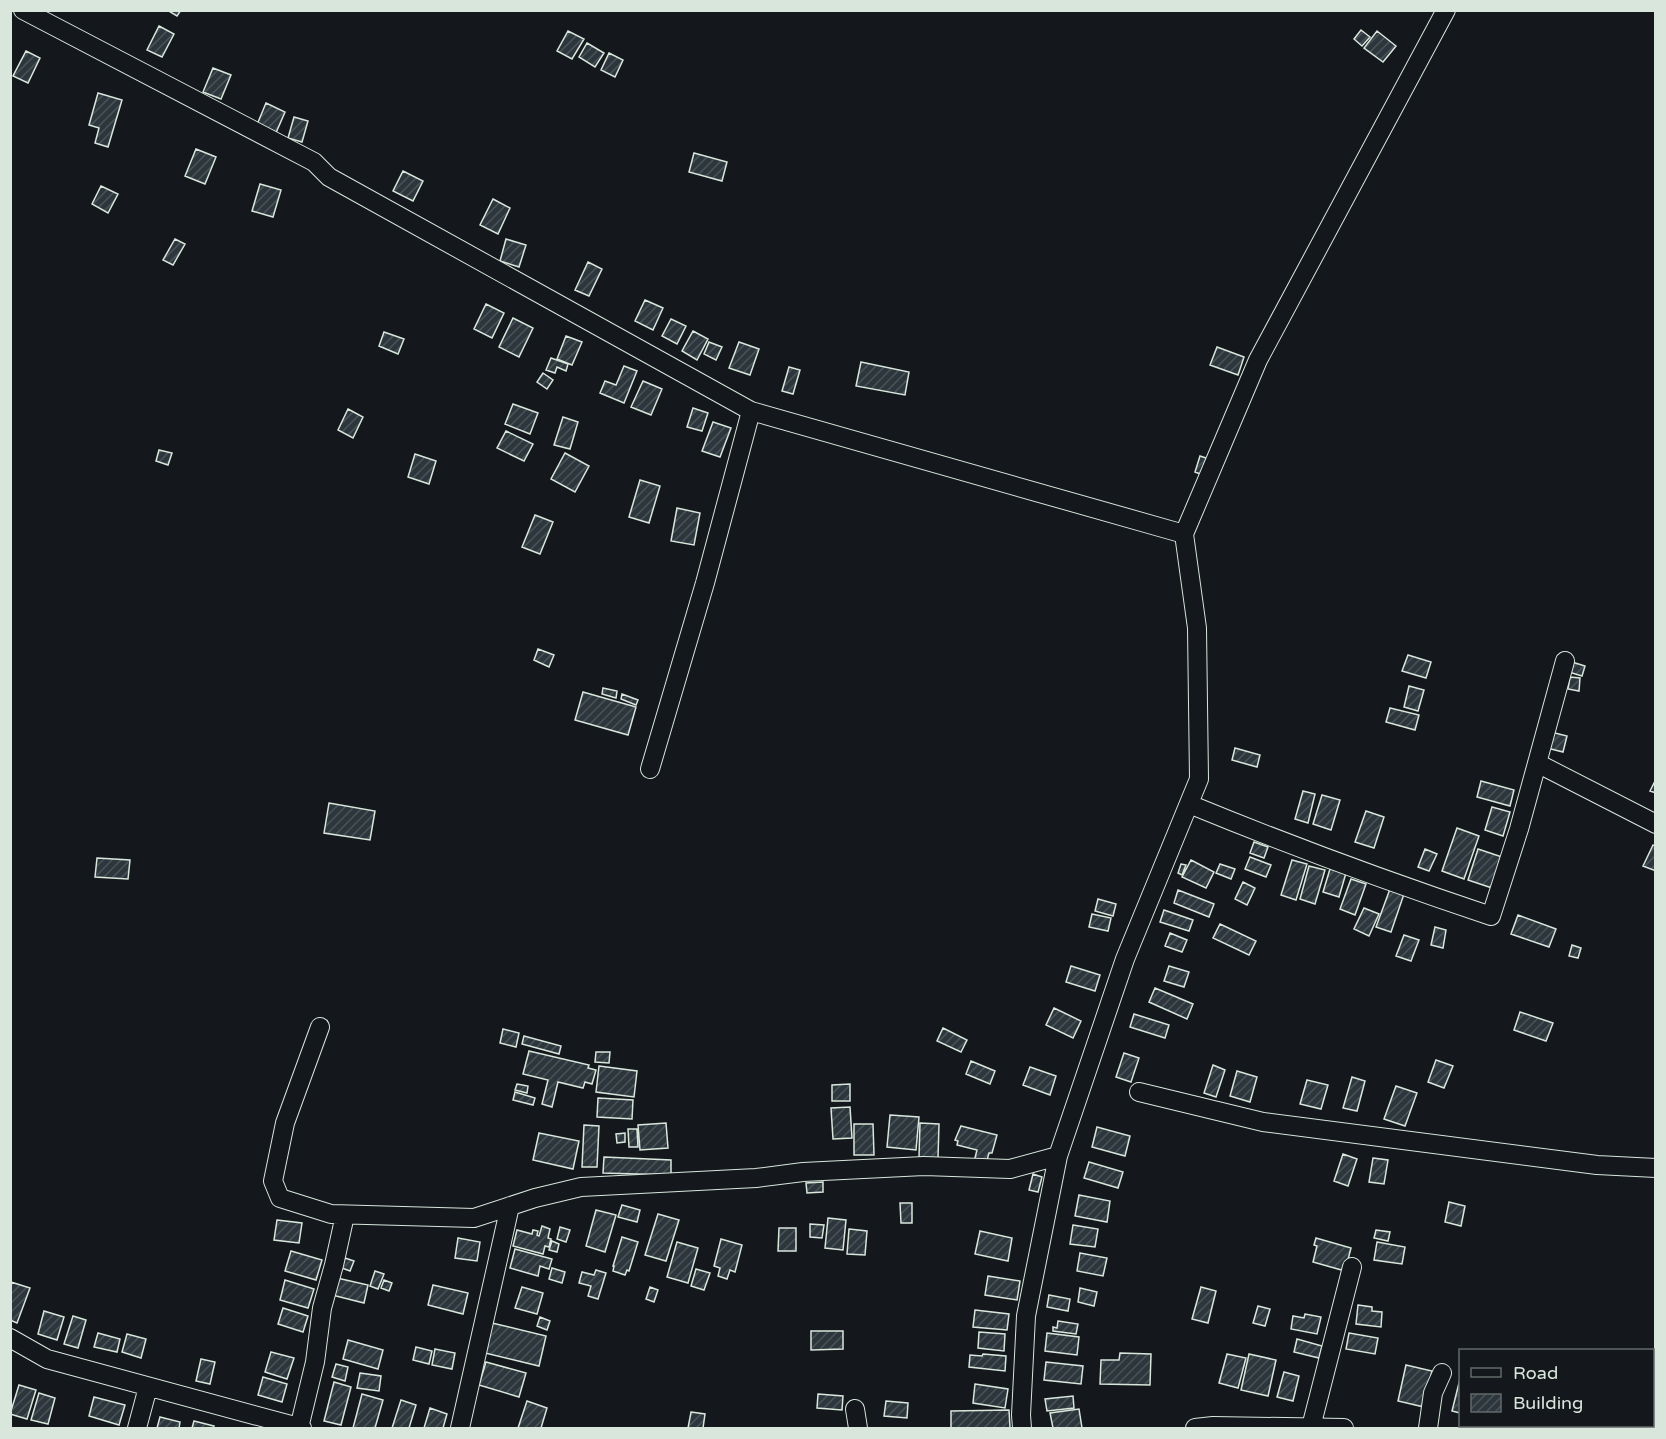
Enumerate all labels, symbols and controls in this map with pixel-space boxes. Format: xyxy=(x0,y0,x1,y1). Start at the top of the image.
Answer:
legend xyxy=(1459,1349,1654,1427)
text: Road xyxy=(1513,1362,1558,1384)
text: Building xyxy=(1513,1392,1583,1414)

